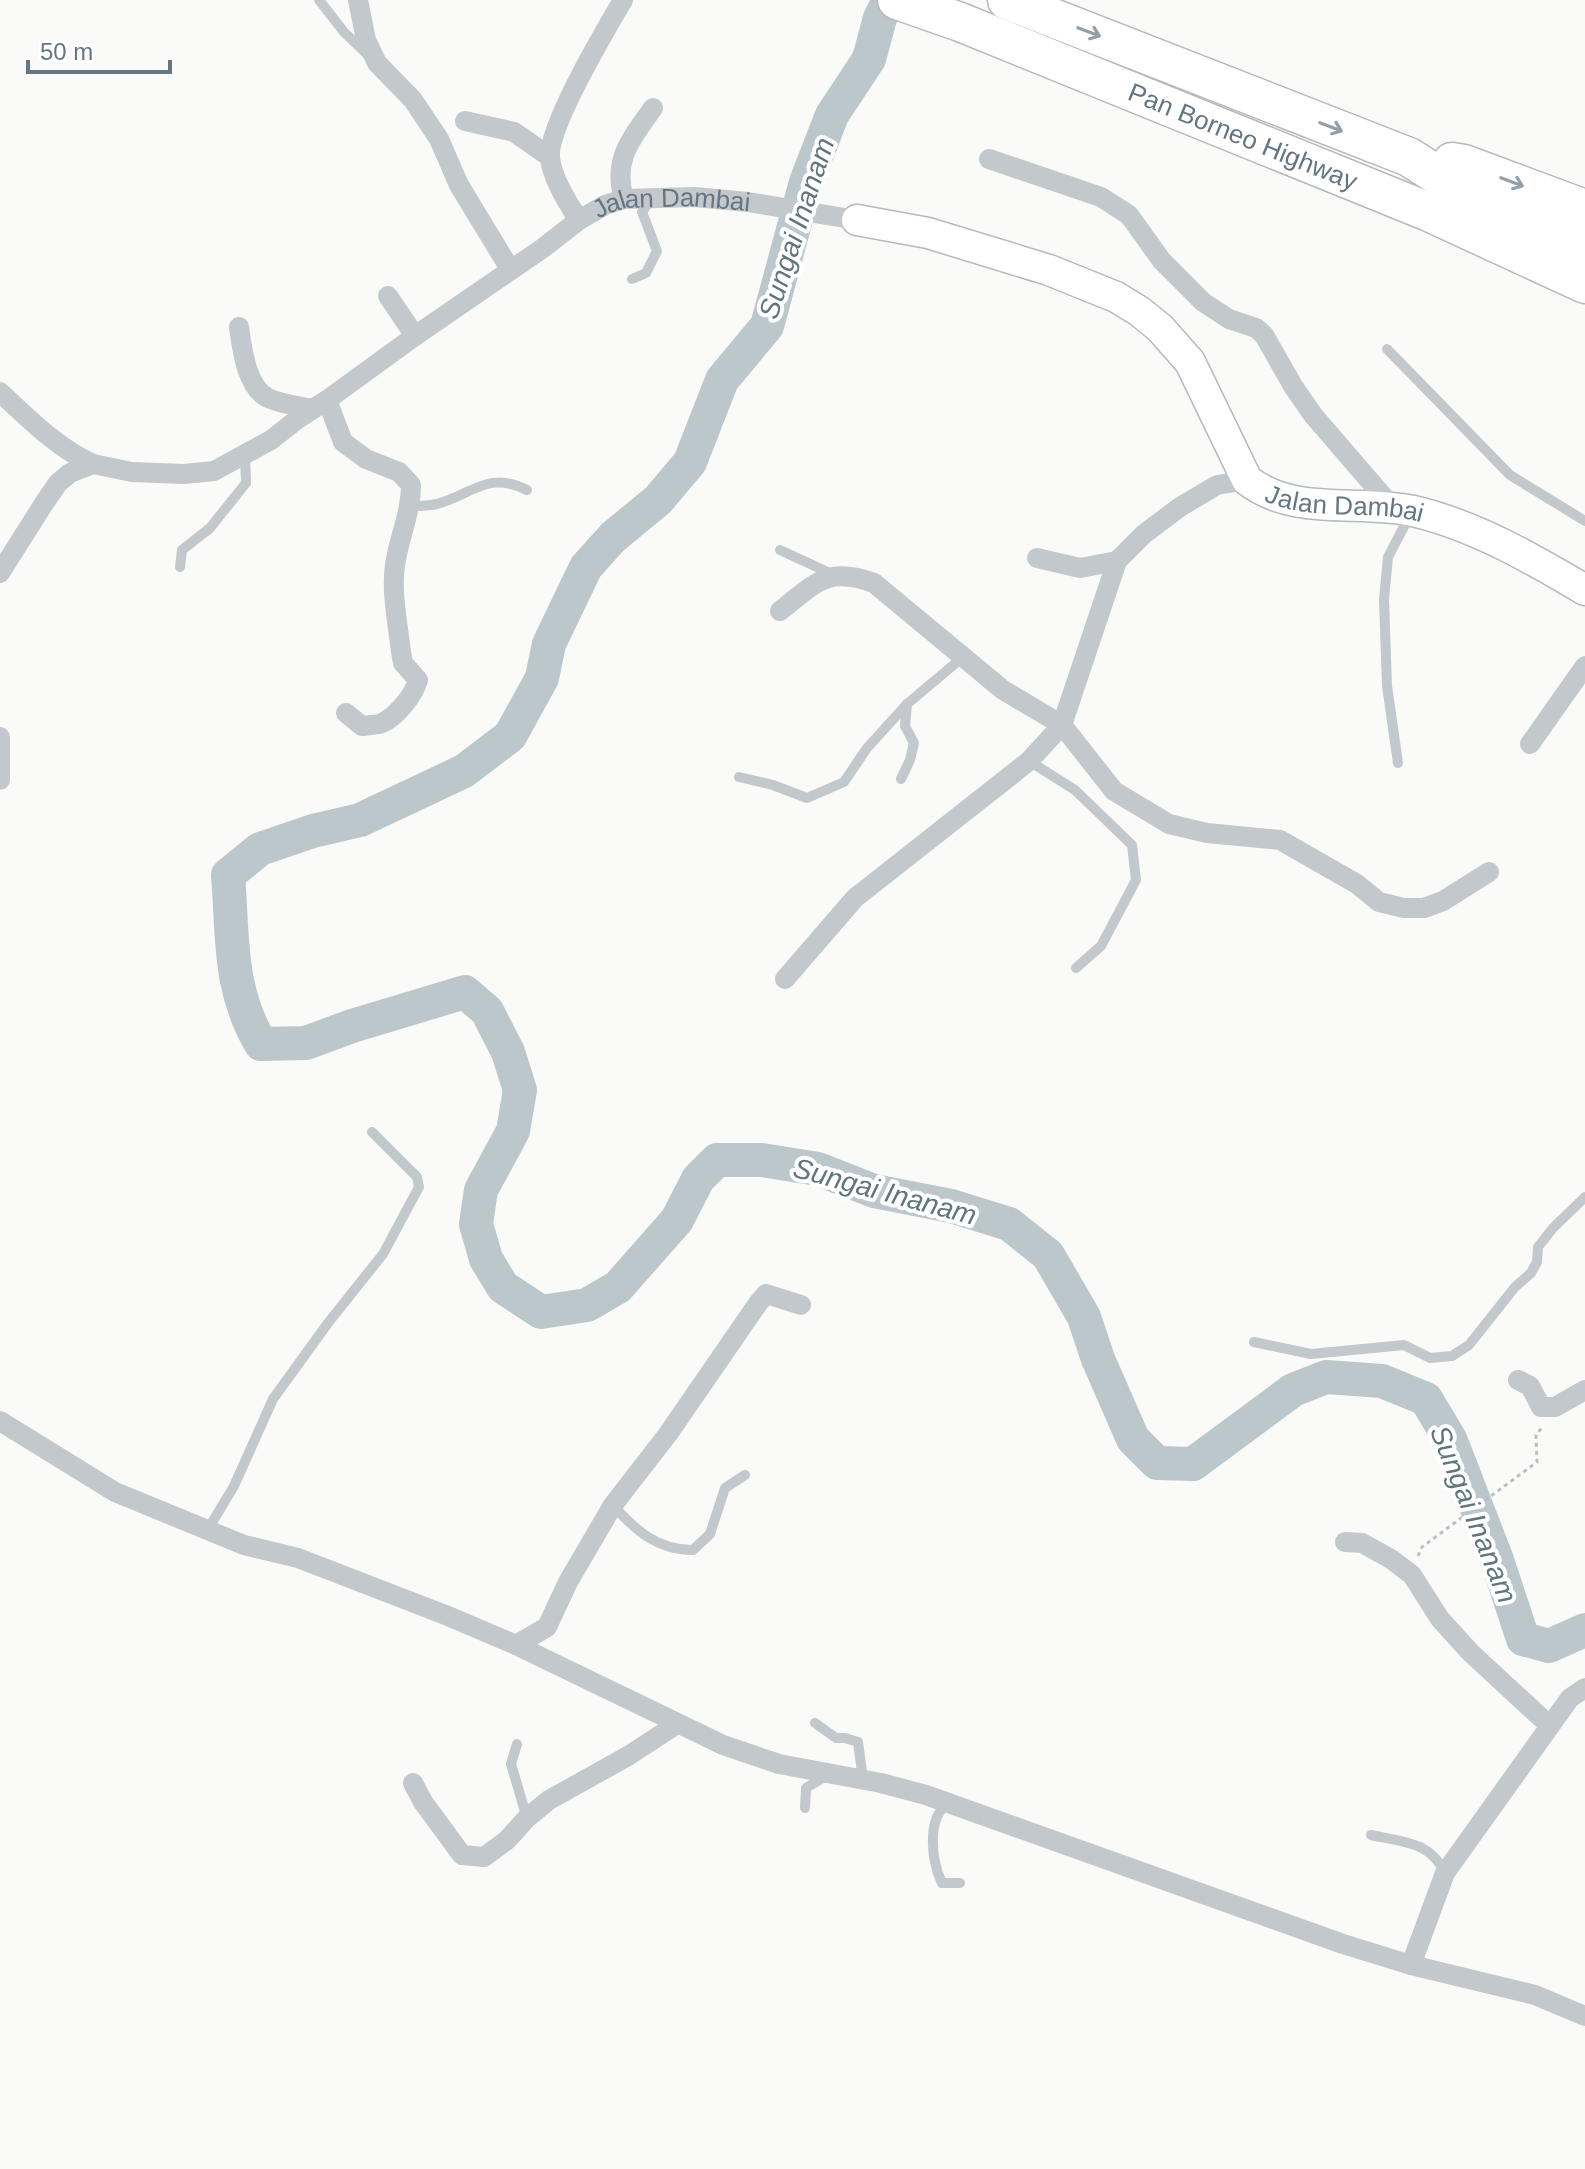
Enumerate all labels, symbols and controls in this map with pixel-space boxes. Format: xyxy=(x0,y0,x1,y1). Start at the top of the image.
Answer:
scale bar xyxy=(28,24,170,74)
one-way arrow xyxy=(1076,26,1101,40)
text: 50 m xyxy=(40,38,93,65)
street label: Pan Borneo Highway xyxy=(1124,77,1362,196)
one-way arrow xyxy=(1319,120,1343,135)
water label: Sungai Inanam xyxy=(753,134,840,323)
one-way arrow xyxy=(1499,175,1524,190)
street label: Jalan Dambai xyxy=(587,182,752,224)
street label: Jalan Dambai xyxy=(1261,478,1427,528)
water label: Sungai Inanam xyxy=(790,1152,980,1231)
water label: Sungai Inanam xyxy=(1424,1421,1523,1607)

